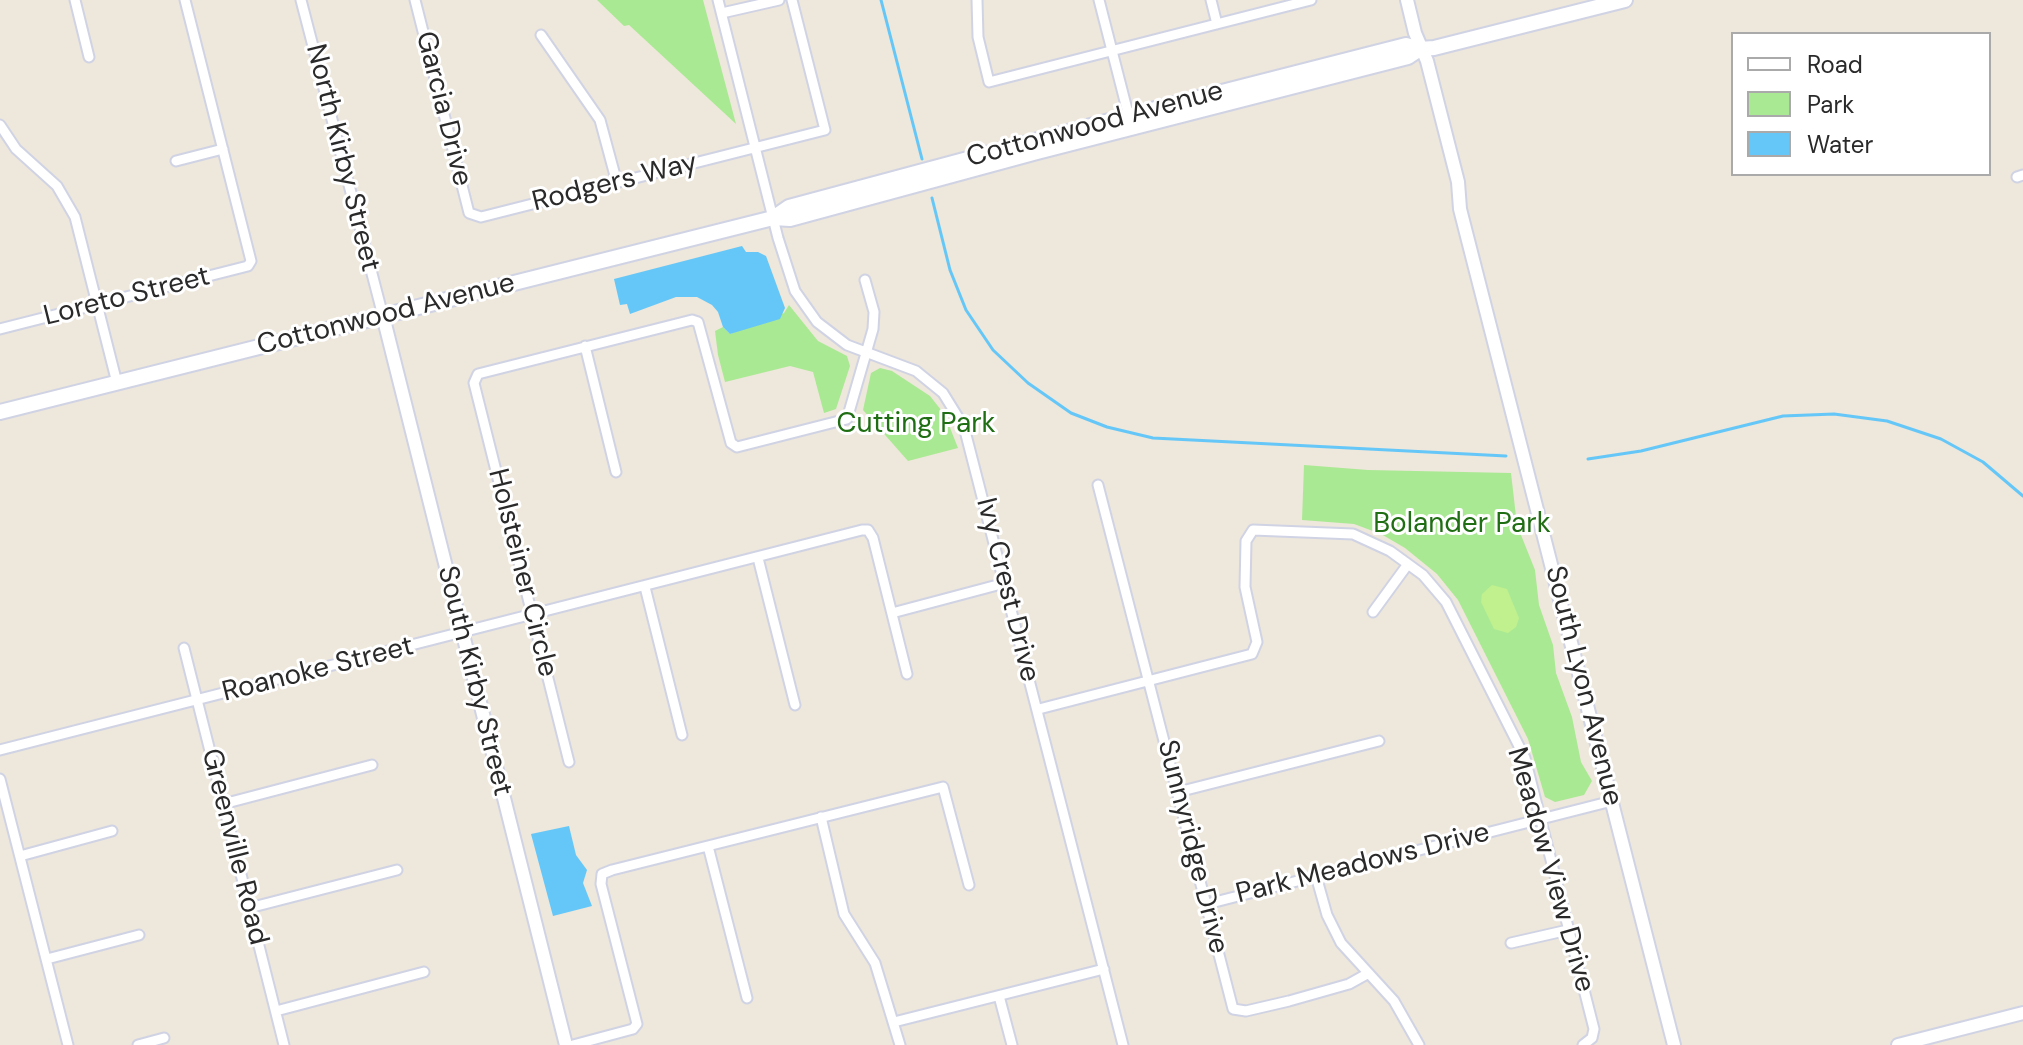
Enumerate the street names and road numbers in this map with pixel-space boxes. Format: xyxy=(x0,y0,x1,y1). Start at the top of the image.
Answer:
street label: Garcia Drive xyxy=(408,28,478,190)
street label: North Kirby Street xyxy=(298,41,386,275)
street label: Cottonwood Avenue xyxy=(963,75,1227,175)
street label: Rodgers Way xyxy=(529,146,701,220)
street label: Loreto Street xyxy=(40,260,214,334)
street label: Cottonwood Avenue xyxy=(254,267,518,363)
street label: Holsteiner Circle xyxy=(480,466,564,680)
street label: Ivy Crest Drive xyxy=(968,495,1046,685)
street label: South Kirby Street xyxy=(429,563,519,799)
street label: South Lyon Avenue xyxy=(1537,563,1629,809)
street label: Roanoke Street xyxy=(219,630,417,710)
street label: Sunnyridge Drive xyxy=(1149,737,1235,957)
street label: Meadow View Drive xyxy=(1499,744,1601,996)
street label: Greenville Road xyxy=(193,745,275,949)
street label: Park Meadows Drive xyxy=(1233,816,1493,912)

